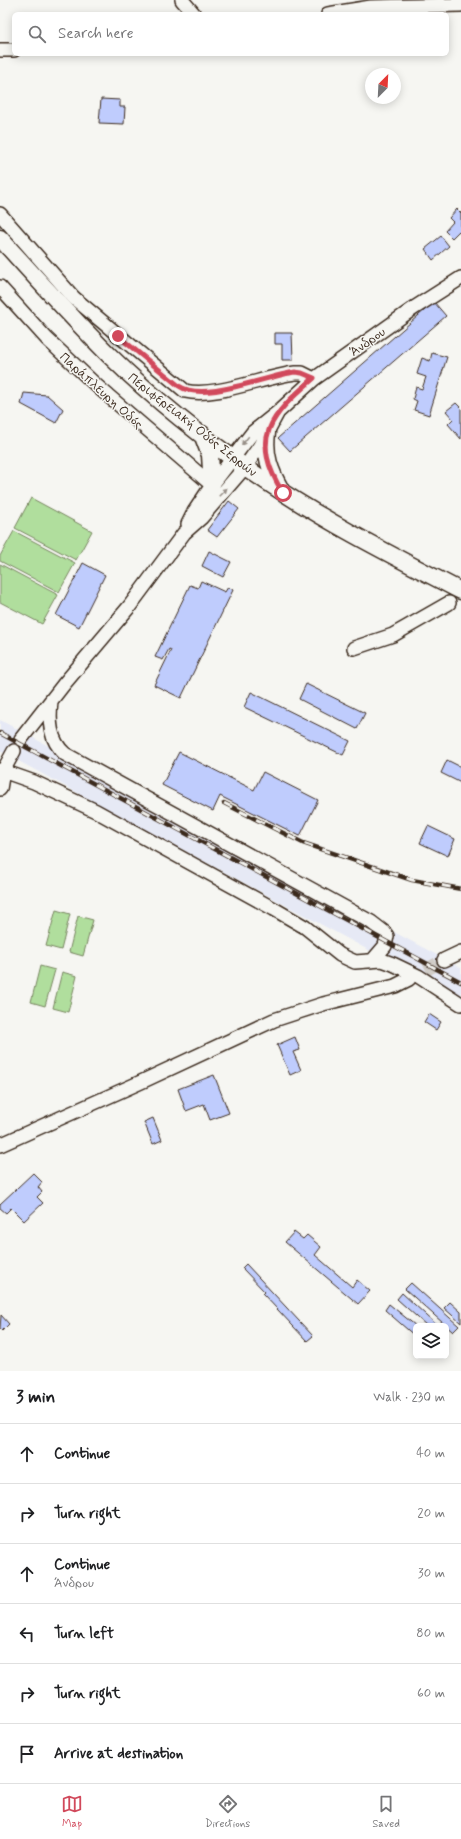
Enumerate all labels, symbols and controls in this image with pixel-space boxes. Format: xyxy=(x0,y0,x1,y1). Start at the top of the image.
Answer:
search box xyxy=(12,12,449,56)
icon: search xyxy=(26,23,48,45)
text: Search here xyxy=(58,24,134,44)
north arrow xyxy=(365,68,401,104)
street label: Άνδρου xyxy=(347,324,389,361)
route end xyxy=(109,327,127,345)
street label: Παράπλευρη Οδός xyxy=(56,349,147,433)
street label: Περιφερειακή Οδός Σερρών xyxy=(124,369,260,481)
one-way arrow xyxy=(241,436,249,447)
route start xyxy=(274,484,292,502)
one-way arrow xyxy=(218,487,228,497)
map controls xyxy=(413,1323,449,1359)
button: layers xyxy=(413,1323,449,1359)
text: 3 min xyxy=(16,1386,55,1408)
text: Walk · 230 m xyxy=(373,1389,445,1406)
icon: ahead xyxy=(16,1443,38,1465)
text: Continue xyxy=(54,1444,110,1464)
text: 40 m xyxy=(416,1445,445,1462)
icon: right xyxy=(16,1503,38,1525)
text: Turn right xyxy=(54,1504,121,1524)
text: 20 m xyxy=(417,1505,445,1522)
text: Continue xyxy=(54,1555,110,1575)
icon: ahead xyxy=(16,1563,38,1585)
text: 30 m xyxy=(418,1565,445,1582)
text: Άνδρου xyxy=(54,1575,94,1592)
icon: left xyxy=(16,1623,38,1645)
text: Turn left xyxy=(54,1624,114,1644)
text: 80 m xyxy=(416,1625,445,1642)
icon: right xyxy=(16,1683,38,1705)
text: Turn right xyxy=(54,1684,121,1704)
text: 60 m xyxy=(417,1685,445,1702)
icon: arrive xyxy=(16,1743,38,1765)
text: Arrive at destination xyxy=(54,1744,183,1764)
tab: Map xyxy=(61,1793,83,1831)
tab: Directions xyxy=(205,1793,250,1831)
tab: Saved xyxy=(372,1793,400,1831)

